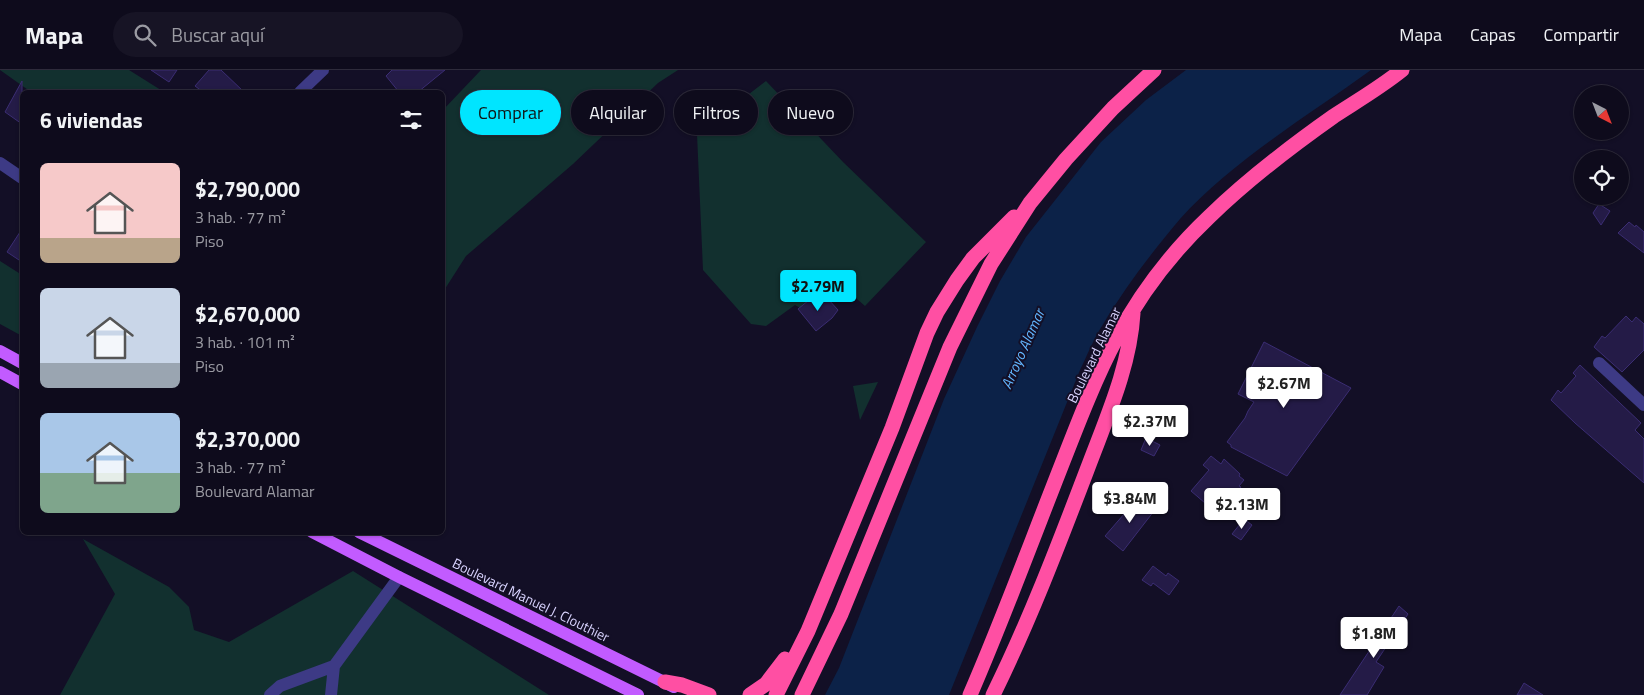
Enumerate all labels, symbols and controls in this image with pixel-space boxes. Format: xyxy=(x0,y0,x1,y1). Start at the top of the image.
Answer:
search box xyxy=(113,12,463,57)
text: Mapa xyxy=(25,17,83,53)
text: Buscar aquí xyxy=(171,20,264,49)
icon: search xyxy=(131,21,159,49)
text: Mapa xyxy=(1399,21,1442,48)
text: Capas xyxy=(1470,21,1516,48)
text: Compartir xyxy=(1544,21,1619,48)
north arrow xyxy=(1574,85,1629,140)
map controls xyxy=(1574,85,1629,205)
chip: Comprar xyxy=(460,90,561,135)
chip: Alquilar xyxy=(571,90,664,135)
chip: Filtros xyxy=(674,90,758,135)
chip: Nuevo xyxy=(768,90,853,135)
text: 6 viviendas xyxy=(40,104,143,136)
icon: filters xyxy=(397,106,425,134)
button: locate xyxy=(1574,150,1629,205)
text: $2,790,000 xyxy=(195,173,300,205)
icon: home xyxy=(80,183,140,243)
text: 3 hab. · 77 m² xyxy=(195,205,286,229)
text: Piso xyxy=(195,229,224,253)
pin: $2.79M xyxy=(777,270,859,312)
text: $2.79M xyxy=(791,274,845,298)
text: $2,670,000 xyxy=(195,298,300,330)
water label: Arroyo Alamar xyxy=(995,303,1051,392)
street label: Boulevard Alamar xyxy=(1061,303,1126,406)
icon: home xyxy=(80,308,140,368)
text: 3 hab. · 101 m² xyxy=(195,330,295,354)
text: Piso xyxy=(195,354,224,378)
pin: $2.67M xyxy=(1243,366,1325,409)
text: $2.67M xyxy=(1257,371,1311,395)
pin: $2.37M xyxy=(1109,404,1191,447)
text: $2.37M xyxy=(1123,409,1177,433)
text: $2,370,000 xyxy=(195,423,300,455)
icon: home xyxy=(80,433,140,493)
text: 3 hab. · 77 m² xyxy=(195,455,286,479)
text: Boulevard Alamar xyxy=(195,479,315,503)
pin: $3.84M xyxy=(1089,482,1171,524)
text: $3.84M xyxy=(1103,486,1157,510)
pin: $2.13M xyxy=(1201,488,1283,530)
text: $2.13M xyxy=(1215,492,1269,516)
street label: Boulevard Manuel J. Clouthier xyxy=(449,552,614,647)
pin: $1.8M xyxy=(1339,616,1409,659)
text: $1.8M xyxy=(1352,621,1396,645)

